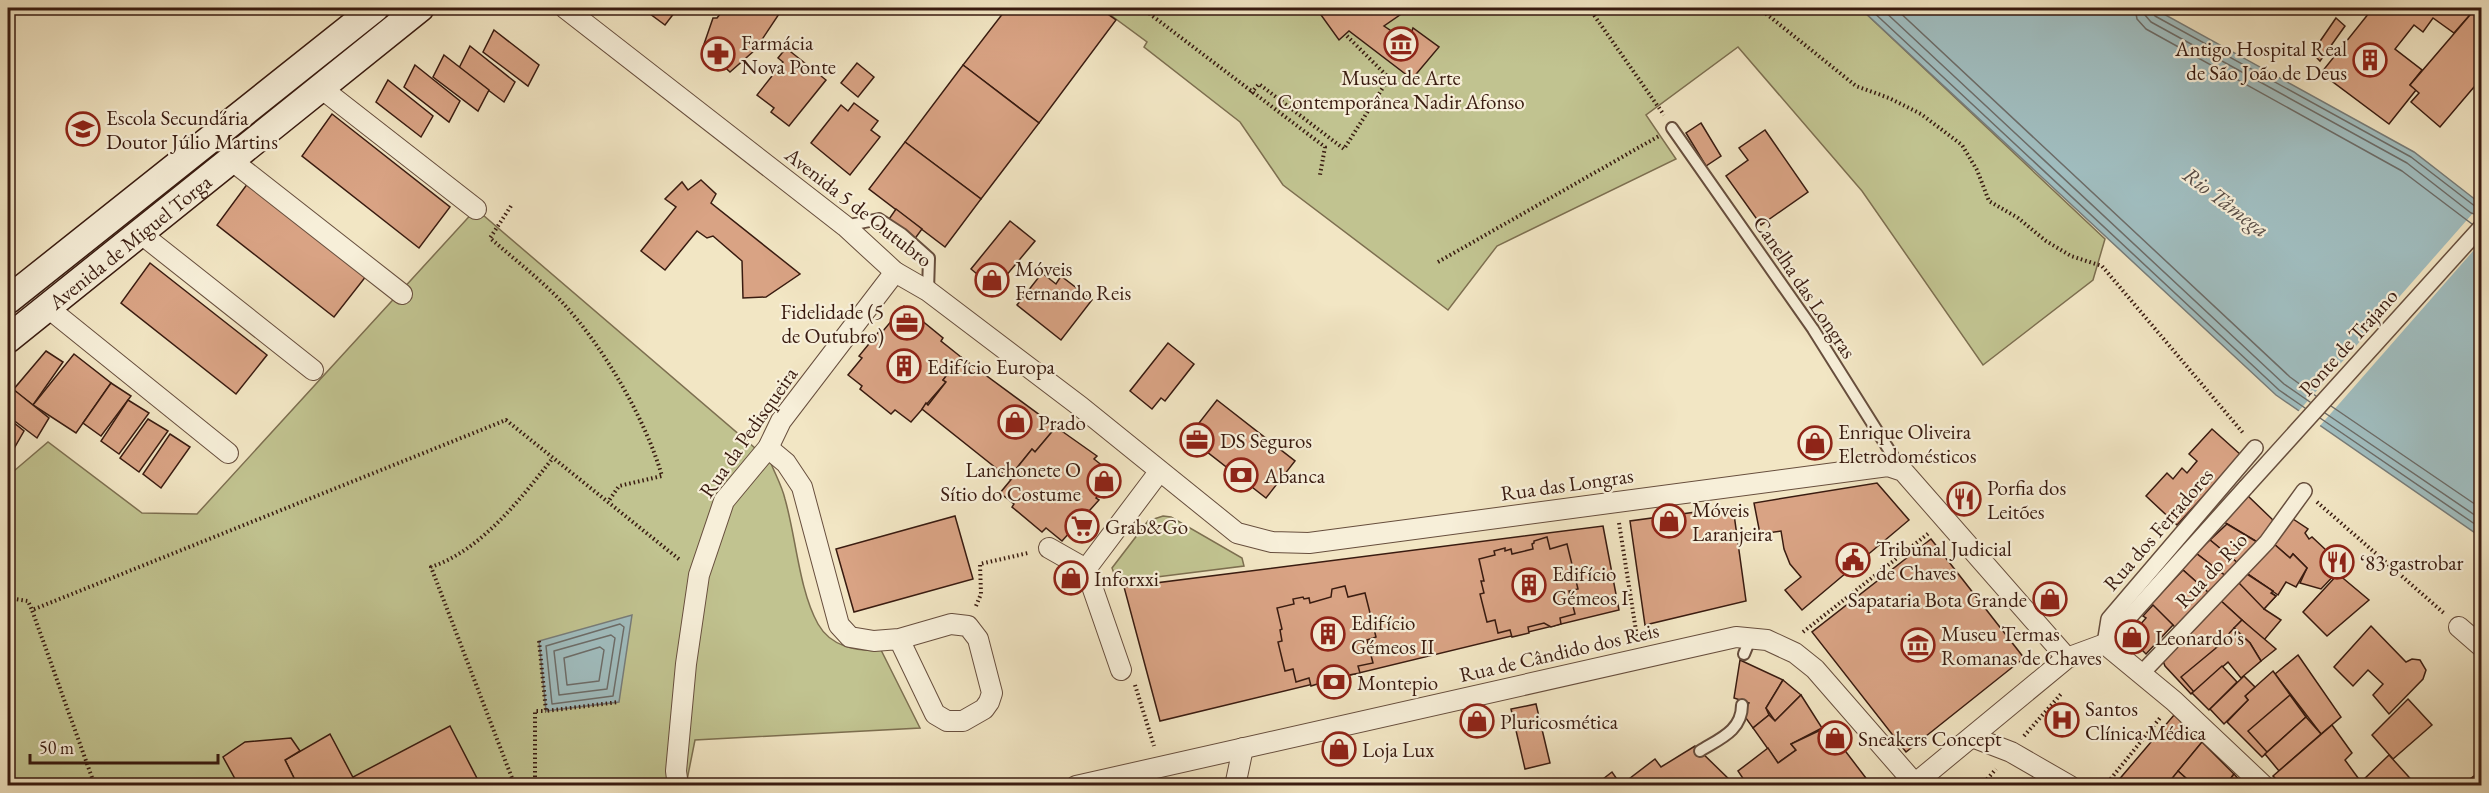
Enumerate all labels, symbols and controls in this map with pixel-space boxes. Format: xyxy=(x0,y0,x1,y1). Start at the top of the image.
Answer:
museum icon: Museu de Arte Contemporânea Nadir Afonso xyxy=(1383,26,1419,62)
place label: Farmácia Nova Ponte xyxy=(741,29,836,80)
place label: Antigo Hospital Real de São João de Deus xyxy=(2174,35,2347,86)
pharmacy icon: Farmácia Nova Ponte xyxy=(700,36,736,72)
building icon: Antigo Hospital Real de São João de Deus xyxy=(2352,42,2388,78)
place label: Museu de Arte Contemporânea Nadir Afonso xyxy=(1277,64,1525,115)
place label: Escola Secundária Doutor Júlio Martins xyxy=(106,104,278,155)
school or university icon: Escola Secundária Doutor Júlio Martins xyxy=(65,111,101,147)
street label: Avenida 5 de Outubro xyxy=(779,140,938,273)
water label: Rio Tâmega xyxy=(2177,160,2275,244)
street label: Avenida de Miguel Torga xyxy=(42,167,217,315)
street label: Canelha das Longras xyxy=(1747,211,1863,364)
place label: Móveis Fernando Reis xyxy=(1015,255,1131,306)
shop icon: Móveis Fernando Reis xyxy=(974,262,1010,298)
street label: Ponte de Trajano xyxy=(2293,283,2403,401)
place label: Fidelidade (5 de Outubro) xyxy=(780,298,884,349)
office icon: Fidelidade (5 de Outubro) xyxy=(889,305,925,341)
building icon: Edifício Europa xyxy=(886,348,922,384)
place label: Edifício Europa xyxy=(927,353,1055,380)
street label: Rua da Pedisqueira xyxy=(693,361,803,503)
shop icon: Prado xyxy=(997,404,1033,440)
place label: Prado xyxy=(1038,409,1086,436)
place label: Enrique Oliveira Eletrodomésticos xyxy=(1838,418,1977,469)
office icon: DS Seguros xyxy=(1179,422,1215,458)
shop icon: Enrique Oliveira Eletrodomésticos xyxy=(1797,425,1833,461)
place label: DS Seguros xyxy=(1220,427,1312,454)
place label: Lanchonete O Sítio do Costume xyxy=(940,456,1081,507)
bank icon: Abanca xyxy=(1223,457,1259,493)
street label: Rua das Longras xyxy=(1499,461,1635,507)
place label: Abanca xyxy=(1263,462,1326,489)
street label: Rua dos Ferradores xyxy=(2097,462,2219,596)
shop icon: Lanchonete O Sítio do Costume xyxy=(1086,463,1122,499)
place label: Porfia dos Leitões xyxy=(1987,474,2066,525)
restaurant icon: Porfia dos Leitões xyxy=(1946,481,1982,517)
place label: Móveis Laranjeira xyxy=(1692,496,1773,547)
shop icon: Móveis Laranjeira xyxy=(1651,503,1687,539)
supermarket icon: Grab&Go xyxy=(1064,508,1100,544)
place label: Grab&Go xyxy=(1105,513,1188,540)
street label: Rua do Rio xyxy=(2169,526,2253,614)
place label: Tribunal Judicial de Chaves xyxy=(1876,535,2012,586)
public building icon: Tribunal Judicial de Chaves xyxy=(1835,542,1871,578)
restaurant icon: ‘83 gastrobar xyxy=(2319,544,2355,580)
place label: ‘83 gastrobar xyxy=(2360,549,2464,576)
shop icon: Inforxxi xyxy=(1053,560,1089,596)
place label: Edifício Gémeos I xyxy=(1552,560,1628,611)
place label: Inforxxi xyxy=(1094,565,1159,592)
building icon: Edifício Gémeos I xyxy=(1511,567,1547,603)
shop icon: Sapataria Bota Grande xyxy=(2032,581,2068,617)
place label: Sapataria Bota Grande xyxy=(1848,586,2027,613)
place label: Edifício Gémeos II xyxy=(1351,609,1434,660)
building icon: Edifício Gémeos II xyxy=(1310,616,1346,652)
street label: Rua de Cândido dos Reis xyxy=(1457,616,1662,688)
shop icon: Leonardo's xyxy=(2114,619,2150,655)
place label: Museu Termas Romanas de Chaves xyxy=(1941,620,2102,671)
place label: Leonardo's xyxy=(2155,624,2244,651)
museum icon: Museu Termas Romanas de Chaves xyxy=(1900,627,1936,663)
bank icon: Montepio xyxy=(1316,664,1352,700)
place label: Montepio xyxy=(1357,669,1438,696)
place label: Santos Clínica Médica xyxy=(2085,695,2207,746)
hospital icon: Santos Clínica Médica xyxy=(2044,702,2080,738)
shop icon: Pluricosmética xyxy=(1459,703,1495,739)
place label: Pluricosmética xyxy=(1500,708,1619,735)
shop icon: Sneakers Concept xyxy=(1817,720,1853,756)
place label: Sneakers Concept xyxy=(1858,725,2002,752)
scale bar xyxy=(30,727,218,765)
shop icon: Loja Lux xyxy=(1321,731,1357,767)
text: 50 m xyxy=(39,736,74,759)
place label: Loja Lux xyxy=(1362,736,1434,763)

